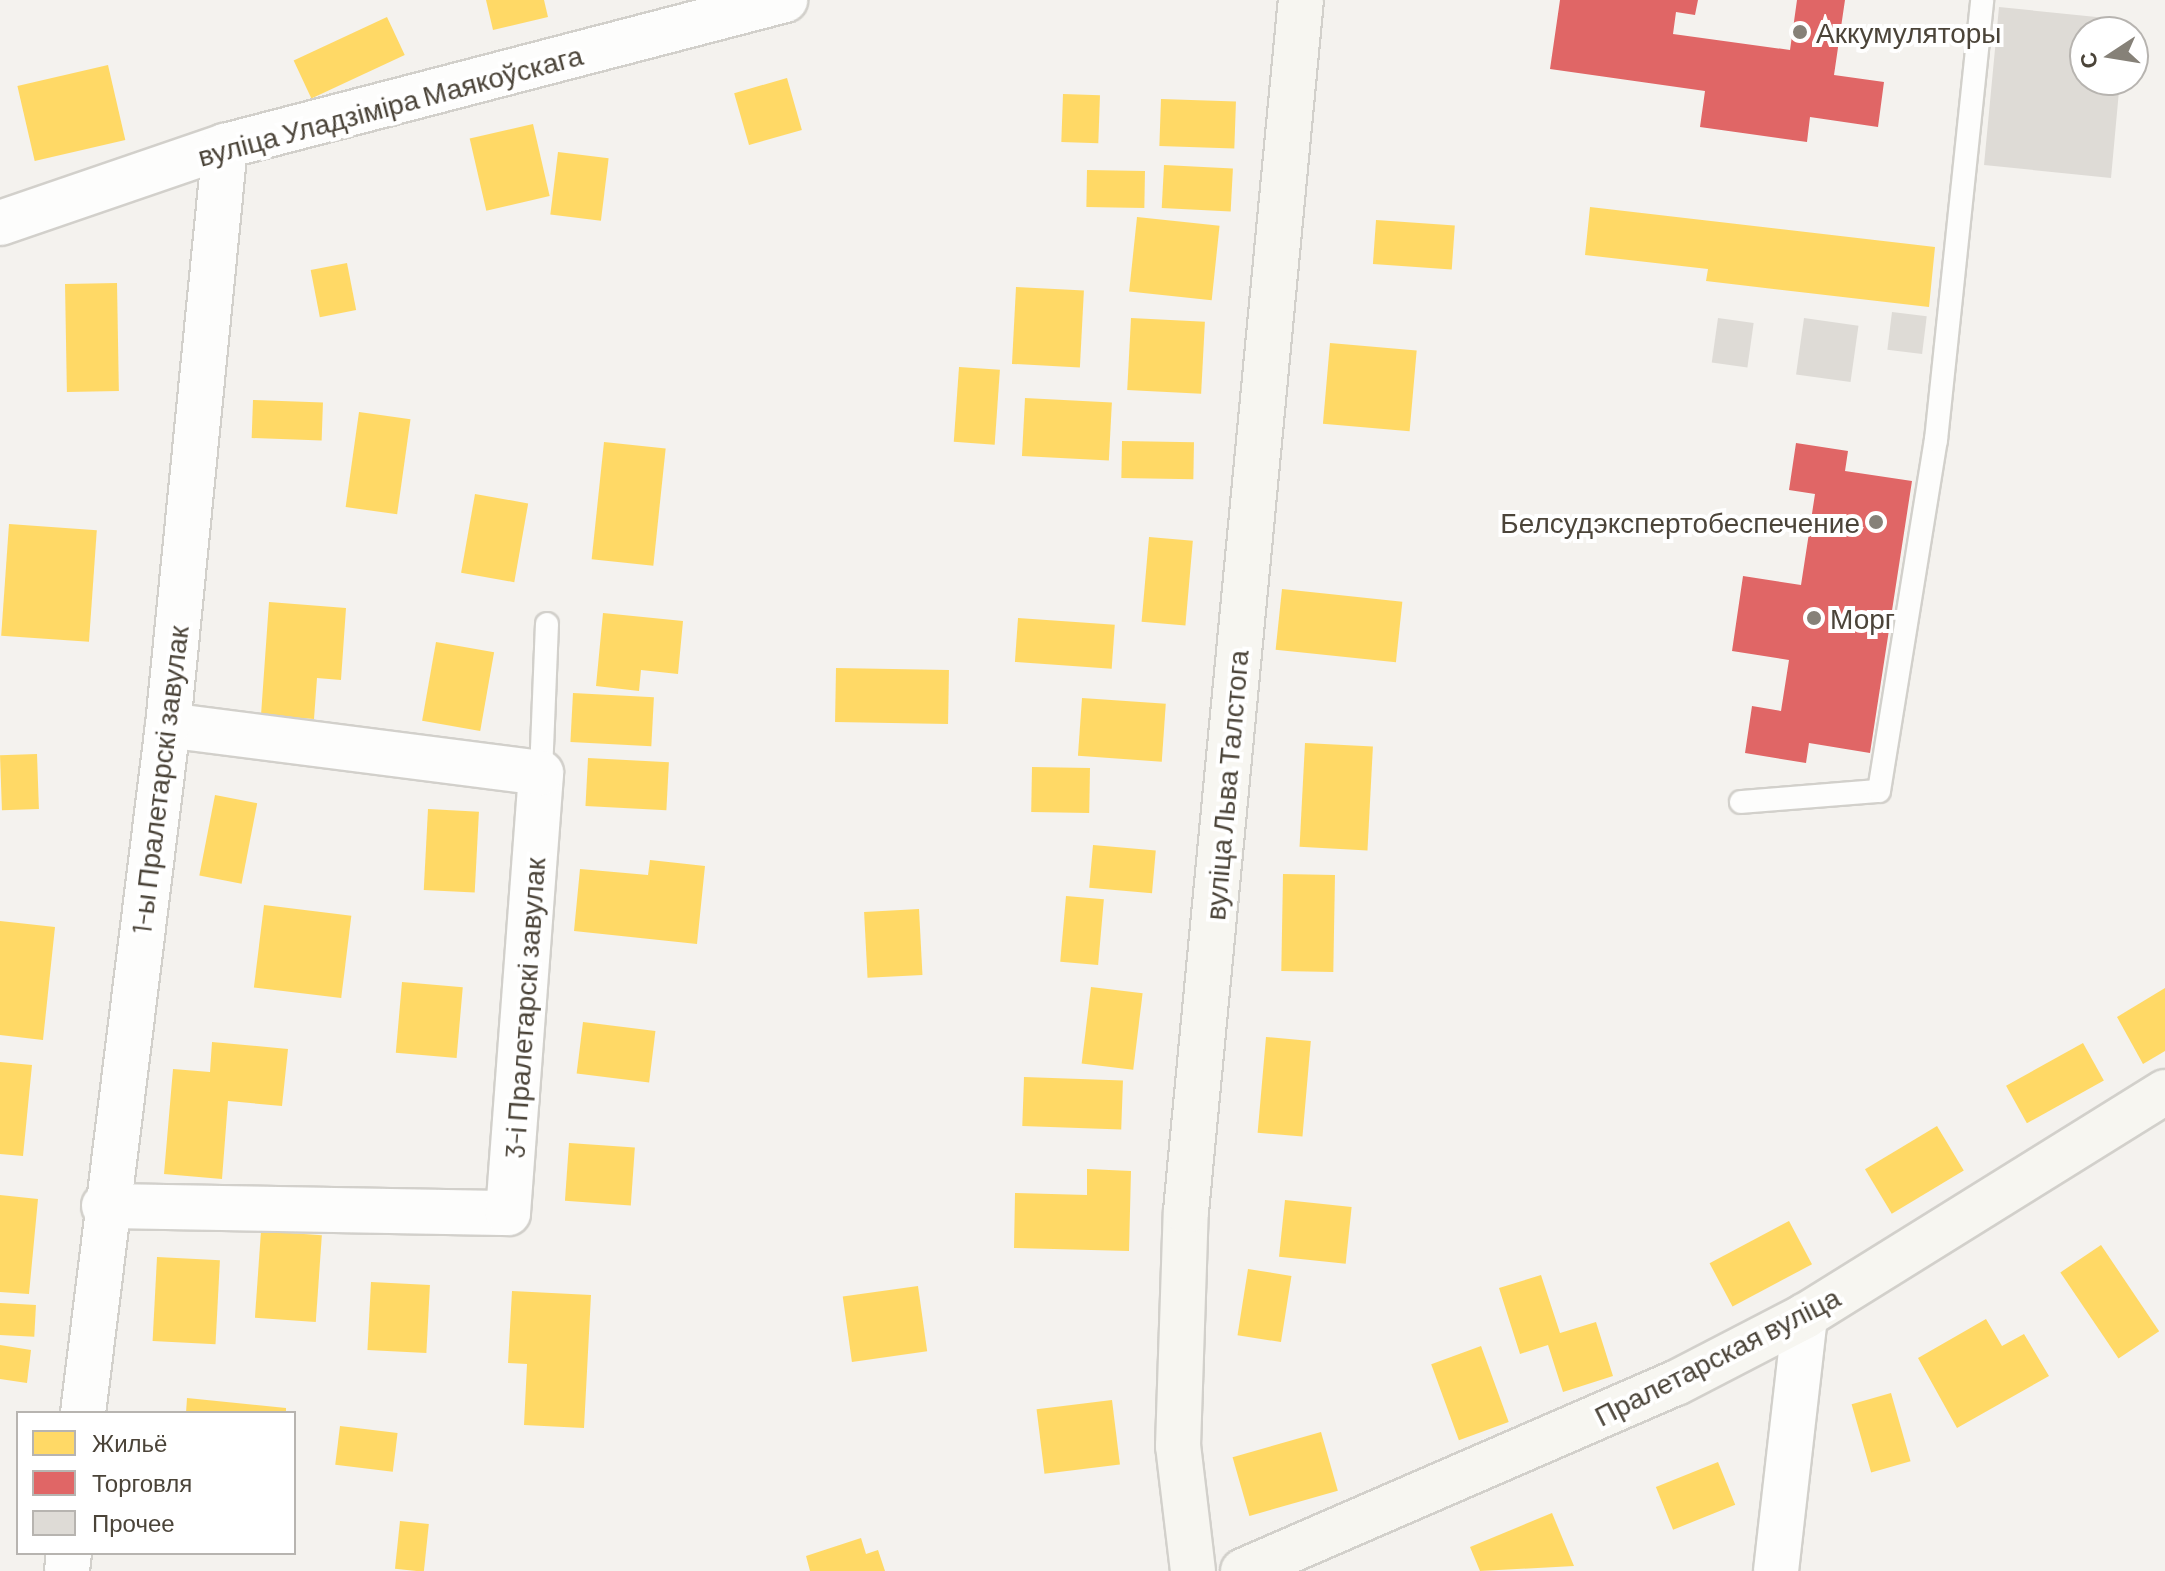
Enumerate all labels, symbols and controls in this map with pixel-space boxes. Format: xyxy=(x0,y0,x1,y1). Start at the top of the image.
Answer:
place label: Аккумуляторы xyxy=(1816,15,2001,49)
north arrow xyxy=(2069,16,2149,96)
marker: Аккумуляторы xyxy=(1791,23,1809,41)
street label: вуліца Уладзіміра Маякоўскага xyxy=(194,37,586,173)
text: С xyxy=(2073,50,2102,71)
place label: Белсудэкспертобеспечение xyxy=(1500,505,1860,539)
marker: Белсудэкспертобеспечение xyxy=(1867,513,1885,531)
place label: Морг xyxy=(1830,601,1895,635)
marker: Морг xyxy=(1805,609,1823,627)
street label: 1-ы Пралетарскі завулак xyxy=(123,624,195,936)
street label: вуліца Льва Талстога xyxy=(1197,648,1255,922)
street label: 3-і Пралетарскі завулак xyxy=(497,856,551,1160)
street label: Пралетарская вуліца xyxy=(1589,1280,1845,1432)
legend xyxy=(16,1411,296,1555)
text: Жильё xyxy=(92,1428,167,1457)
text: Торговля xyxy=(92,1468,192,1497)
text: Прочее xyxy=(92,1508,175,1537)

